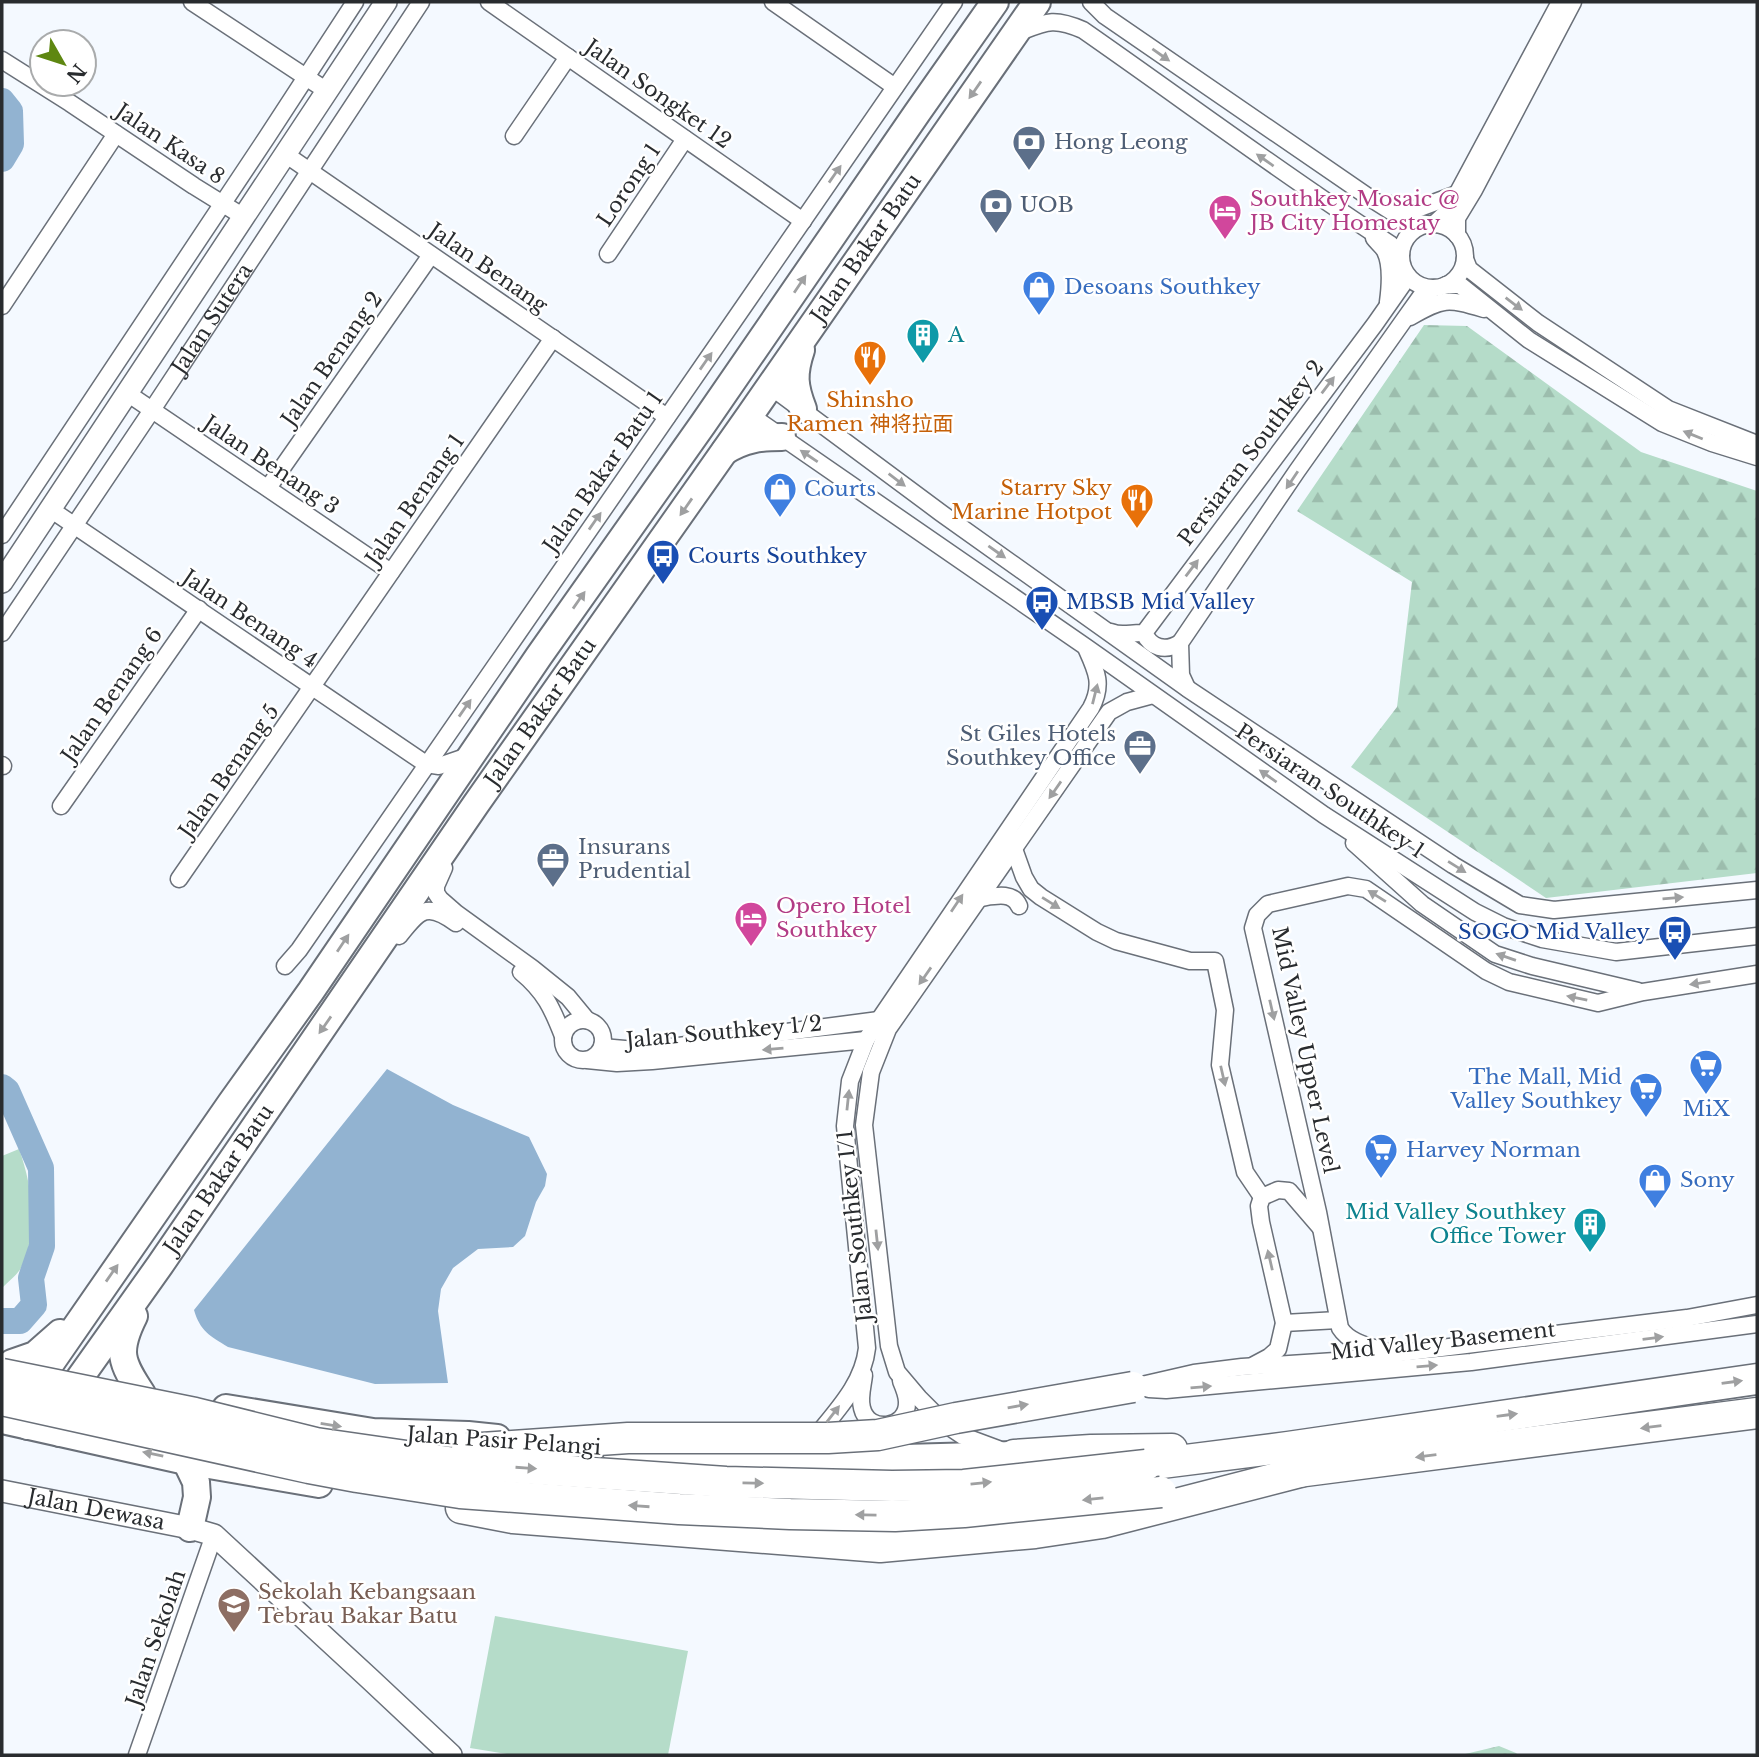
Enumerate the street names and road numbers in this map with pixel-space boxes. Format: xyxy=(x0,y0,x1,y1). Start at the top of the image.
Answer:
street label: Jalan Songket 12 xyxy=(577,32,736,154)
street label: Jalan Kasa 8 xyxy=(108,96,229,190)
street label: Lorong 1 xyxy=(592,138,666,232)
street label: Jalan Bakar Batu xyxy=(803,169,927,330)
street label: Jalan Benang xyxy=(421,216,553,319)
street label: Jalan Sutera xyxy=(165,258,258,382)
street label: Jalan Benang 2 xyxy=(274,287,388,434)
street label: Persiaran Southkey 2 xyxy=(1173,355,1329,551)
street label: Jalan Bakar Batu 1 xyxy=(536,386,668,560)
street label: Jalan Benang 3 xyxy=(196,408,344,520)
street label: Jalan Benang 1 xyxy=(358,429,470,573)
street label: Jalan Benang 4 xyxy=(175,562,323,674)
street label: Jalan Benang 6 xyxy=(54,623,168,770)
street label: Jalan Bakar Batu xyxy=(478,633,602,794)
street label: Jalan Benang 5 xyxy=(172,699,285,845)
street label: Persiaran Southkey 1 xyxy=(1231,718,1429,864)
street label: Mid Valley Upper Level xyxy=(1266,924,1344,1176)
street label: Jalan Southkey 1/2 xyxy=(622,1010,823,1054)
street label: Jalan Bakar Batu xyxy=(157,1099,279,1262)
street label: Jalan Southkey 1/1 xyxy=(832,1129,878,1326)
street label: Mid Valley Basement xyxy=(1329,1316,1557,1366)
street label: Jalan Pasir Pelangi xyxy=(403,1421,602,1461)
street label: Jalan Dewasa xyxy=(23,1483,167,1536)
street label: Jalan Sekolah xyxy=(120,1566,192,1712)

